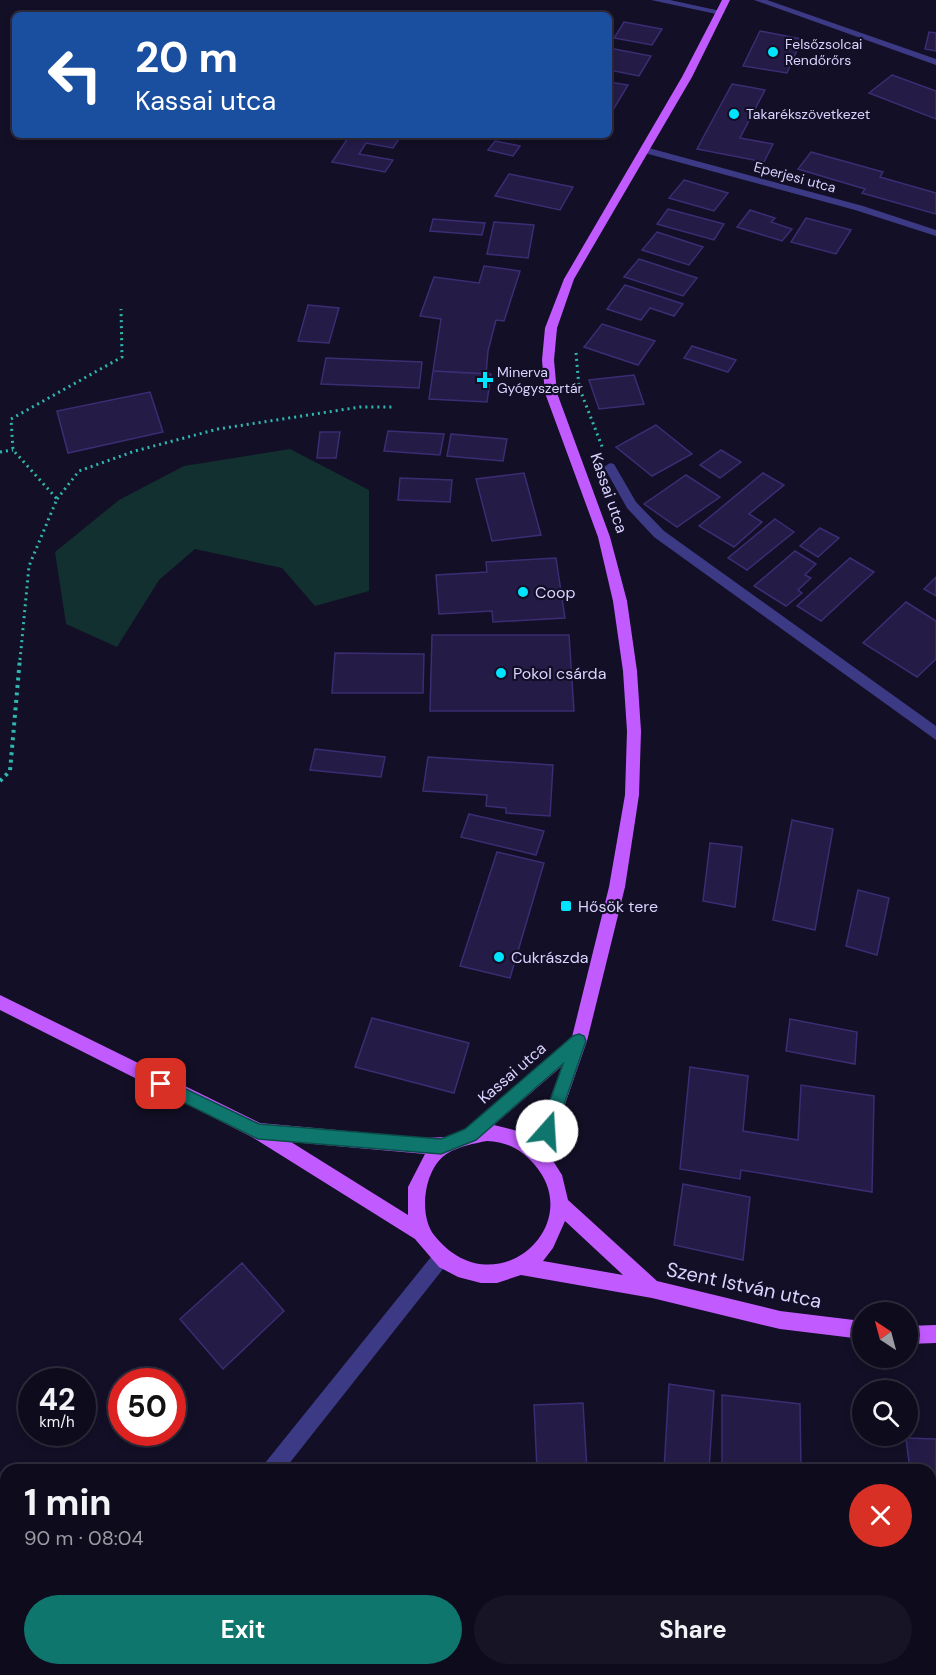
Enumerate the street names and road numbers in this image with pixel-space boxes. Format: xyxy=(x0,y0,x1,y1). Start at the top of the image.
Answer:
street label: Eperjesi utca xyxy=(752,157,838,197)
street label: Kassai utca xyxy=(585,450,633,536)
street label: Kassai utca xyxy=(474,1038,550,1108)
street label: Szent István utca xyxy=(664,1256,824,1314)

